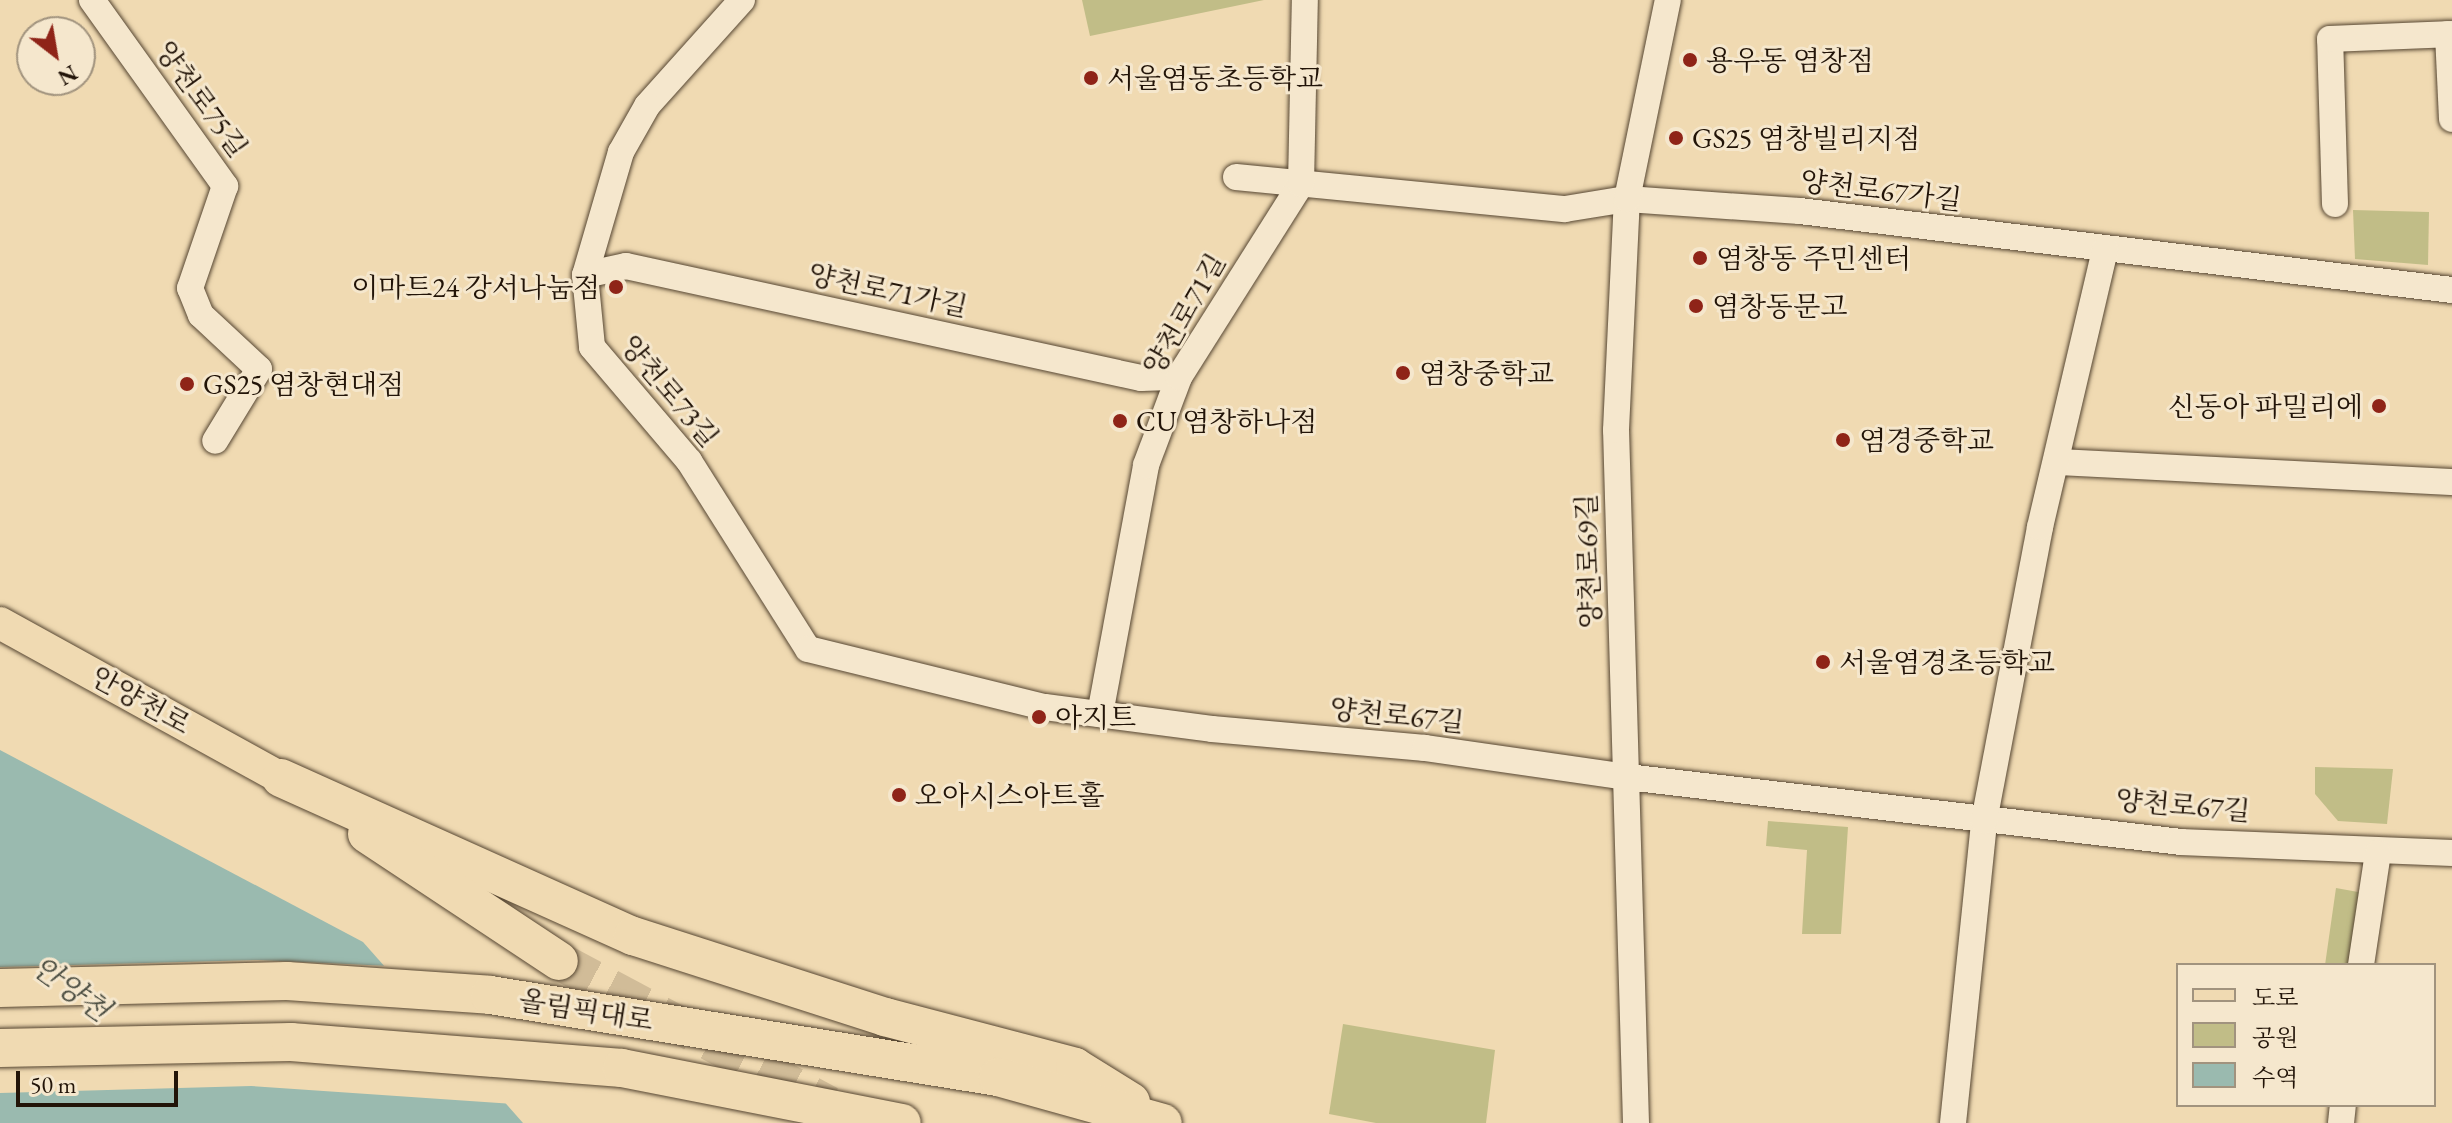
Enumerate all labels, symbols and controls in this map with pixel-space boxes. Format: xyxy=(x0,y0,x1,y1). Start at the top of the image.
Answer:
north arrow xyxy=(16,16,96,96)
street label: 양천로75길 xyxy=(149,34,255,164)
place label: 용우동 염창점 xyxy=(1706,43,1874,77)
marker: 용우동 염창점 xyxy=(1681,51,1699,69)
text: N xyxy=(52,58,83,92)
place label: 서울염동초등학교 xyxy=(1107,61,1323,95)
marker: 서울염동초등학교 xyxy=(1082,69,1100,87)
place label: GS25 염창빌리지점 xyxy=(1692,121,1920,155)
marker: GS25 염창빌리지점 xyxy=(1667,129,1685,147)
street label: 양천로67가길 xyxy=(1798,163,1964,217)
place label: 염창동 주민센터 xyxy=(1716,241,1911,275)
street label: 양천로71길 xyxy=(1136,247,1232,381)
marker: 염창동 주민센터 xyxy=(1691,249,1709,267)
street label: 양천로71가길 xyxy=(805,257,971,323)
place label: 이마트24 강서나눔점 xyxy=(351,270,600,304)
marker: 이마트24 강서나눔점 xyxy=(607,278,625,296)
place label: 염창동문고 xyxy=(1712,289,1847,323)
marker: 염창동문고 xyxy=(1687,297,1705,315)
street label: 양천로73길 xyxy=(614,328,726,454)
place label: 염창중학교 xyxy=(1419,356,1554,390)
marker: 염창중학교 xyxy=(1394,364,1412,382)
place label: GS25 염창현대점 xyxy=(203,367,404,401)
marker: GS25 염창현대점 xyxy=(178,375,196,393)
place label: 신동아 파밀리에 xyxy=(2168,389,2363,423)
marker: 신동아 파밀리에 xyxy=(2370,397,2388,415)
place label: CU 염창하나점 xyxy=(1136,404,1317,438)
marker: CU 염창하나점 xyxy=(1111,412,1129,430)
place label: 염경중학교 xyxy=(1859,423,1994,457)
marker: 염경중학교 xyxy=(1834,431,1852,449)
street label: 양천로69길 xyxy=(1569,493,1607,629)
place label: 서울염경초등학교 xyxy=(1839,645,2055,679)
marker: 서울염경초등학교 xyxy=(1814,653,1832,671)
street label: 안양천로 xyxy=(86,659,196,741)
street label: 양천로67길 xyxy=(1328,691,1466,739)
place label: 아지트 xyxy=(1055,700,1136,734)
marker: 아지트 xyxy=(1030,708,1048,726)
place label: 오아시스아트홀 xyxy=(915,778,1104,812)
street label: 양천로67길 xyxy=(2114,782,2252,828)
marker: 오아시스아트홀 xyxy=(890,786,908,804)
water label: 안양천 xyxy=(25,949,117,1029)
legend xyxy=(2176,963,2436,1107)
text: 도로 xyxy=(2252,982,2298,1013)
street label: 올림픽대로 xyxy=(517,983,655,1037)
text: 공원 xyxy=(2252,1022,2298,1053)
scale bar xyxy=(20,1055,182,1105)
text: 수역 xyxy=(2252,1062,2298,1093)
text: 50 m xyxy=(30,1069,77,1100)

